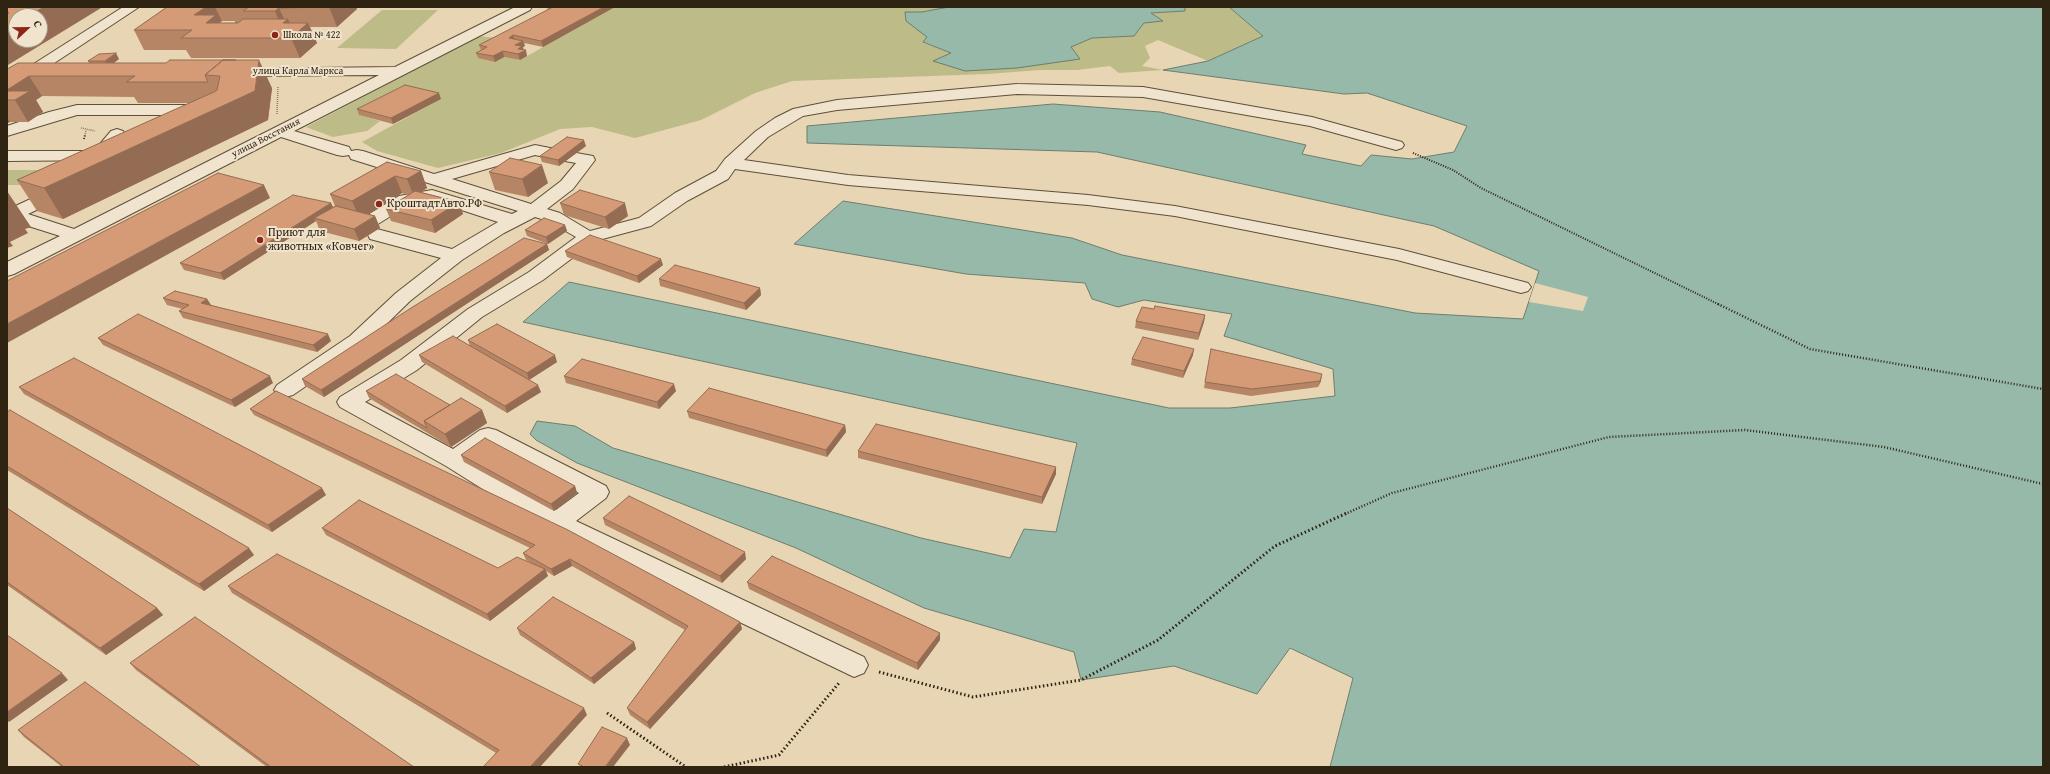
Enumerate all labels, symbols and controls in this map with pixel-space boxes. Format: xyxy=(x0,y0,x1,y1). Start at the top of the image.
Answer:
north arrow xyxy=(8,8,48,48)
text: С xyxy=(30,18,47,30)
place label: Школа № 422 xyxy=(283,29,340,41)
marker: Школа № 422 xyxy=(270,30,280,40)
street label: улица Карла Маркса xyxy=(253,65,343,77)
street label: улица Восстания xyxy=(230,116,302,160)
place label: КроштадтАвто.РФ xyxy=(387,197,482,211)
marker: КроштадтАвто.РФ xyxy=(374,199,384,209)
place label: Приют для животных «Ковчег» xyxy=(268,226,374,254)
marker: Приют для животных «Ковчег» xyxy=(255,235,265,245)

